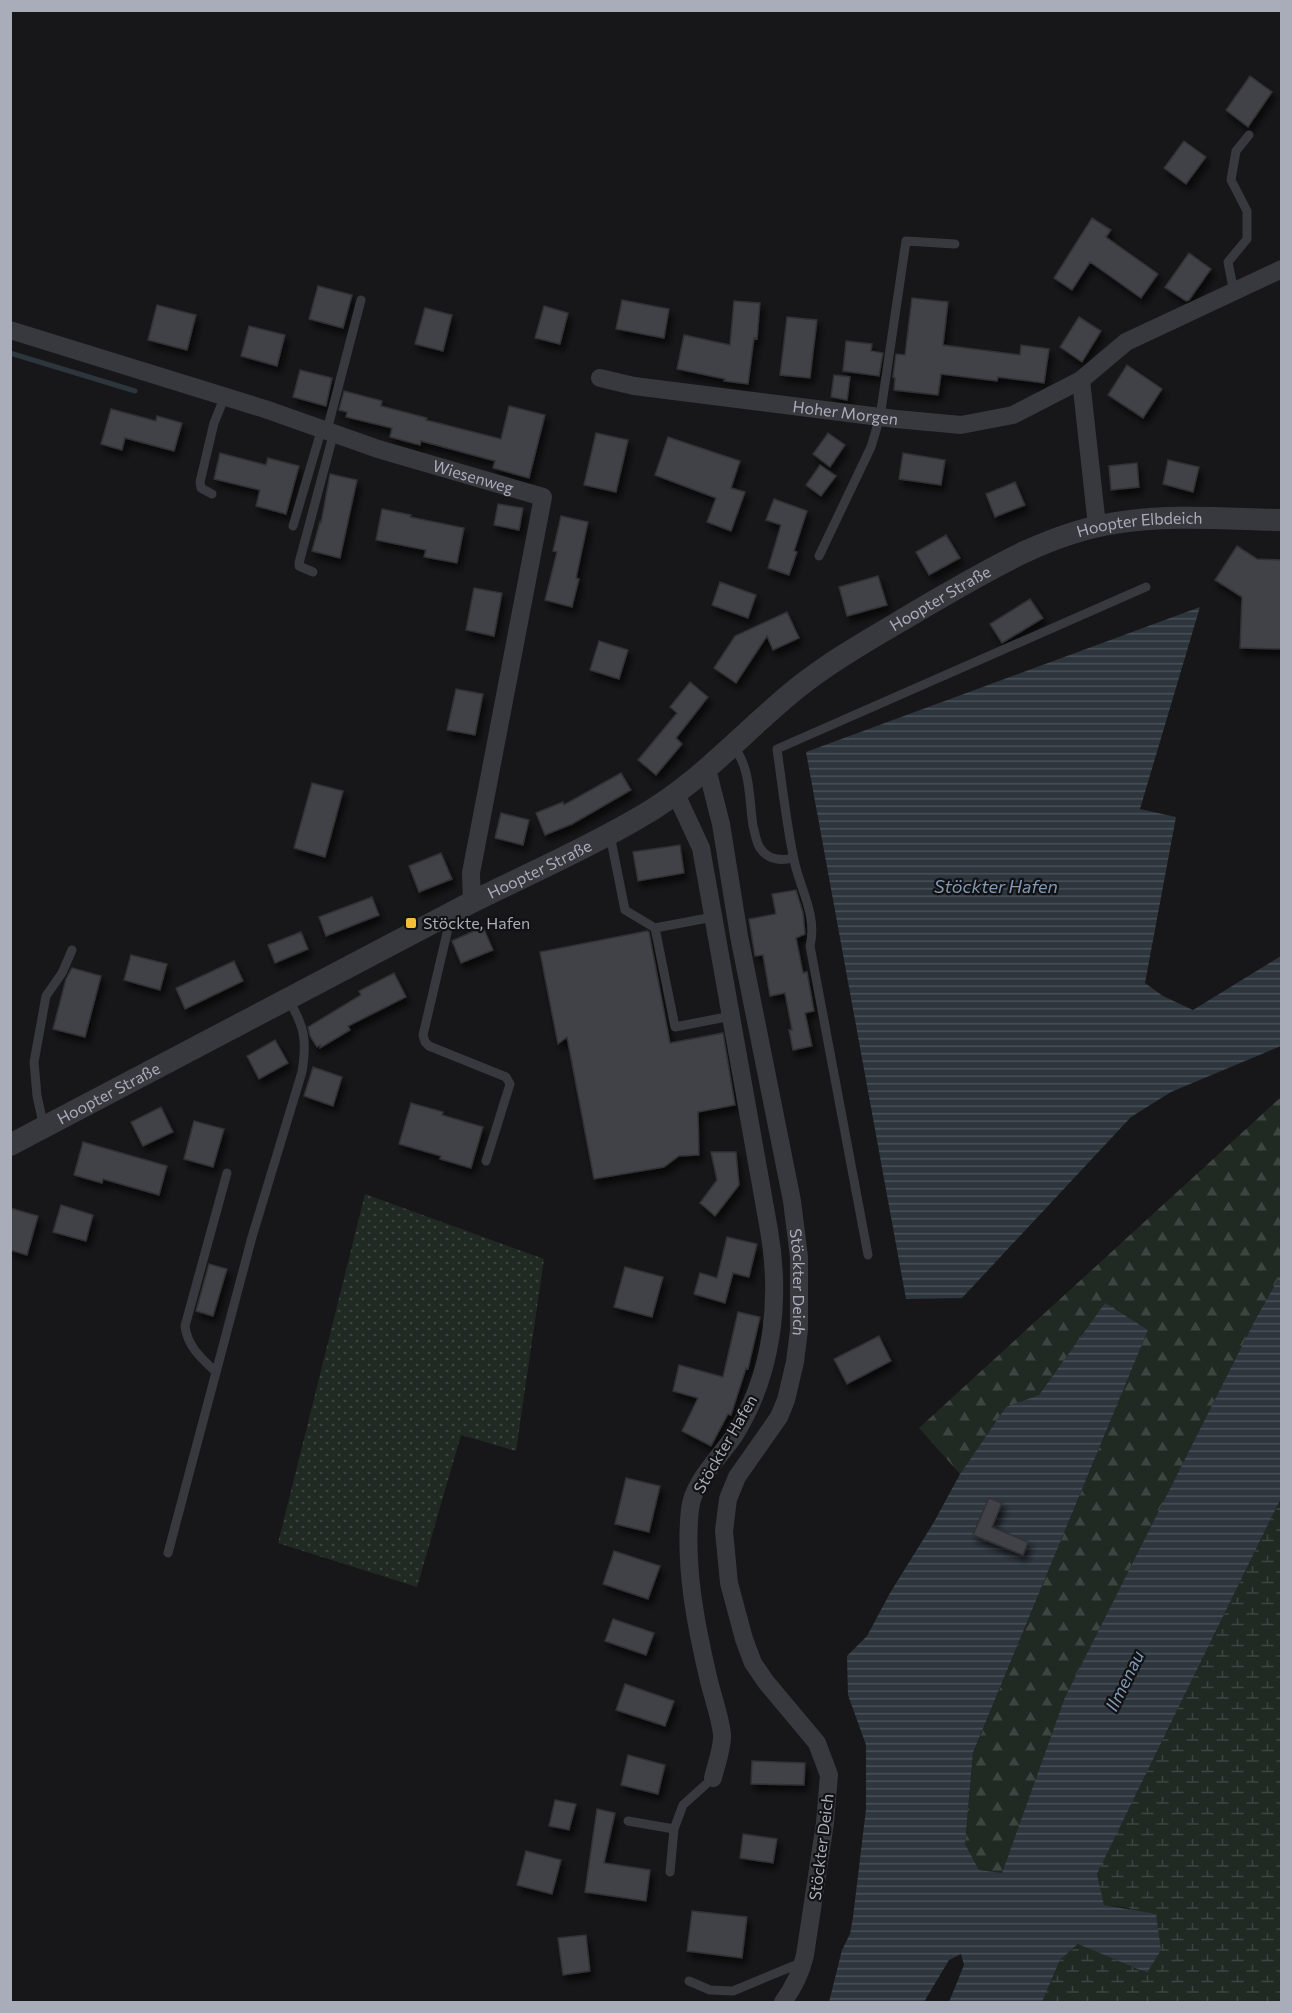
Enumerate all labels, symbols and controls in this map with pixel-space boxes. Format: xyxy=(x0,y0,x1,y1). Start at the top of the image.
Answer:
street label: Hoher Morgen xyxy=(792,396,899,428)
street label: Wiesenweg xyxy=(431,455,516,497)
street label: Hoopter Elbdeich xyxy=(1074,508,1203,540)
street label: Hoopter Straße xyxy=(886,561,994,634)
street label: Hoopter Straße xyxy=(484,835,594,902)
water label: Stöckter Hafen xyxy=(934,875,1058,897)
place label: Stöckte, Hafen xyxy=(423,913,530,932)
marker: Stöckte, Hafen xyxy=(404,916,418,930)
street label: Hoopter Straße xyxy=(54,1058,163,1128)
street label: Stöckter Deich xyxy=(787,1227,809,1337)
street label: Stöckter Hafen xyxy=(689,1391,760,1496)
water label: Ilmenau xyxy=(1100,1647,1148,1714)
street label: Stöckter Deich xyxy=(805,1792,836,1901)

